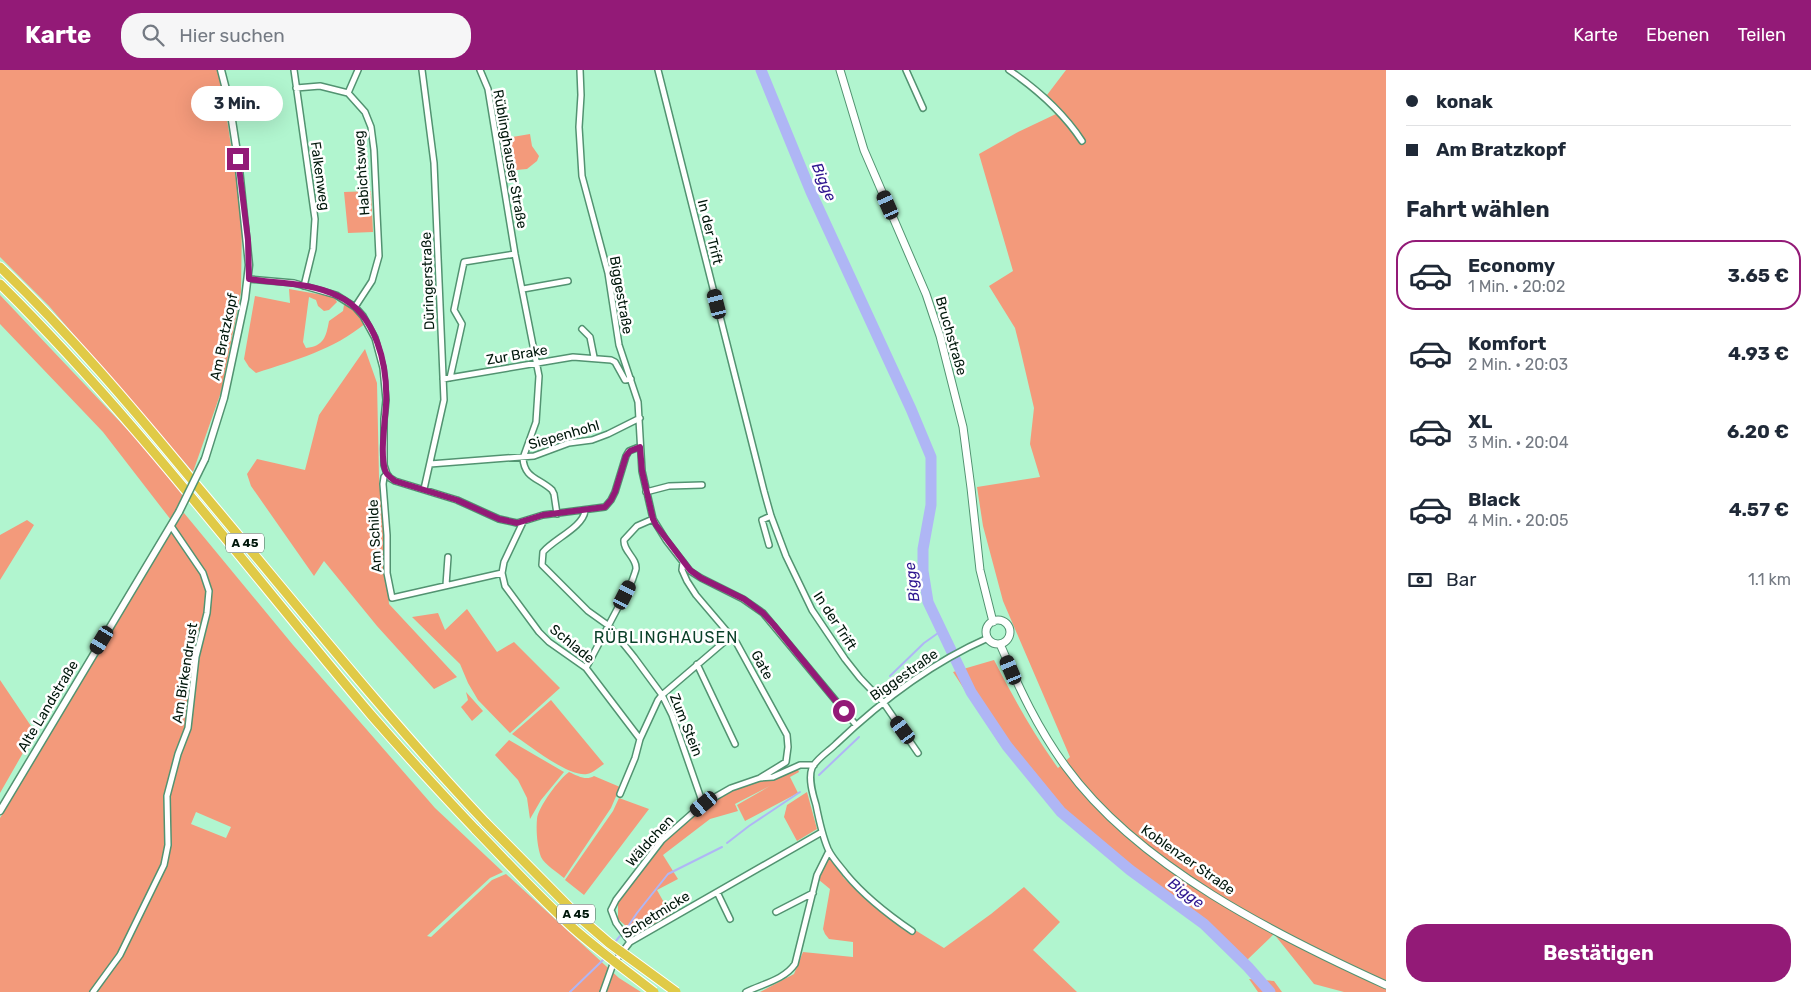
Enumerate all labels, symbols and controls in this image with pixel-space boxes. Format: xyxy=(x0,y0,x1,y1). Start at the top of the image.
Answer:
search box xyxy=(121,13,471,58)
text: Karte xyxy=(25,21,91,49)
icon: search xyxy=(139,21,167,49)
text: Hier suchen xyxy=(179,24,285,47)
text: Karte xyxy=(1573,24,1618,46)
text: Ebenen xyxy=(1646,24,1710,46)
text: Teilen xyxy=(1738,24,1786,46)
callout: 3 Min. xyxy=(192,87,284,122)
street label: Rüblinghauser Straße xyxy=(489,88,531,230)
text: konak xyxy=(1436,90,1493,113)
text: 3 Min. xyxy=(214,94,260,113)
street label: Habichtsweg xyxy=(351,130,373,216)
text: Am Bratzkopf xyxy=(1436,138,1566,161)
street label: Falkenweg xyxy=(307,141,333,211)
route end xyxy=(227,148,249,170)
water label: Bigge xyxy=(808,160,840,204)
car xyxy=(875,188,900,222)
text: Fahrt wählen xyxy=(1406,196,1550,223)
street label: In der Trift xyxy=(694,198,726,267)
street label: Düringerstraße xyxy=(418,231,438,330)
icon: car xyxy=(1408,253,1453,298)
text: Economy xyxy=(1468,254,1555,277)
street label: Biggestraße xyxy=(606,255,636,335)
text: 3.65 € xyxy=(1728,264,1789,287)
text: 1 Min. · 20:02 xyxy=(1468,277,1565,296)
car xyxy=(706,288,727,320)
street label: Am Bratzkopf xyxy=(206,291,242,382)
street label: Bruchstraße xyxy=(932,295,970,377)
icon: car xyxy=(1408,331,1453,376)
text: Komfort xyxy=(1468,332,1546,355)
street label: Zur Brake xyxy=(485,341,549,369)
text: 4.93 € xyxy=(1728,342,1789,365)
text: 2 Min. · 20:03 xyxy=(1468,355,1568,374)
icon: car xyxy=(1408,409,1453,454)
text: XL xyxy=(1468,410,1492,433)
street label: Siepenhohl xyxy=(527,417,601,453)
text: 6.20 € xyxy=(1727,420,1789,443)
text: 3 Min. · 20:04 xyxy=(1468,433,1569,452)
icon: car xyxy=(1408,487,1453,532)
text: Black xyxy=(1468,488,1520,511)
text: 4.57 € xyxy=(1729,498,1789,521)
street label: Am Schilde xyxy=(365,499,385,573)
text: 4 Min. · 20:05 xyxy=(1468,511,1569,530)
road number: A 45 xyxy=(226,533,264,552)
water label: Bigge xyxy=(901,560,923,603)
icon: cash xyxy=(1406,566,1434,594)
text: Bar xyxy=(1446,568,1476,591)
text: 1.1 km xyxy=(1748,570,1791,589)
car xyxy=(611,578,638,612)
street label: In der Trift xyxy=(810,588,861,654)
street label: Am Birkendrust xyxy=(169,621,201,724)
street label: Schlade xyxy=(546,621,598,667)
car xyxy=(87,623,116,657)
district label: RÜBLINGHAUSEN xyxy=(594,628,738,647)
street label: Biggestraße xyxy=(867,645,941,705)
street label: Gate xyxy=(747,648,777,683)
car xyxy=(998,653,1023,687)
street label: Alte Landstraße xyxy=(14,657,82,755)
street label: Zum Stein xyxy=(666,691,706,759)
route start xyxy=(833,700,855,722)
car xyxy=(888,713,917,747)
car xyxy=(687,789,720,819)
street label: Wäldchen xyxy=(623,812,677,870)
street label: Koblenzer Straße xyxy=(1138,821,1238,899)
water label: Bigge xyxy=(1165,874,1208,912)
street label: Schetmicke xyxy=(619,887,693,942)
road number: A 45 xyxy=(557,904,595,924)
button: Bestätigen xyxy=(1406,924,1791,982)

